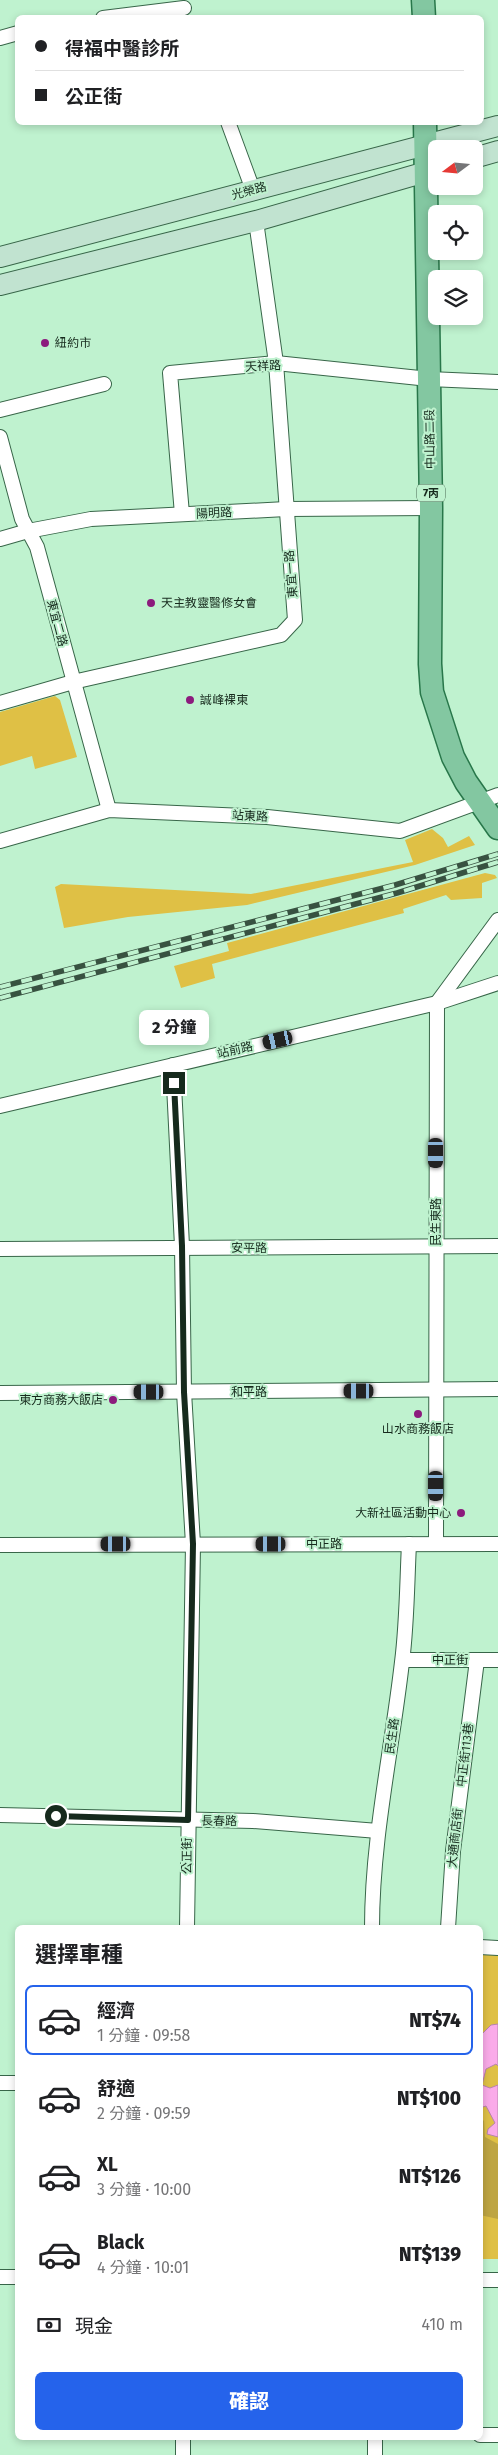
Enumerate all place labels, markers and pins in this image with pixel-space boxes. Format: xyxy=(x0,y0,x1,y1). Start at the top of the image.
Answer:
place label: 紐約市 xyxy=(55,336,91,350)
marker: 紐約市 xyxy=(39,337,51,349)
place label: 天主教靈醫修女會 xyxy=(161,596,257,610)
marker: 天主教靈醫修女會 xyxy=(145,597,157,609)
place label: 誠峰裸東 xyxy=(200,693,248,707)
marker: 誠峰裸東 xyxy=(184,694,196,706)
place label: 東方商務大飯店 xyxy=(19,1393,103,1407)
marker: 東方商務大飯店 xyxy=(107,1394,119,1406)
marker: 山水商務飯店 xyxy=(412,1408,424,1420)
place label: 山水商務飯店 xyxy=(382,1422,454,1436)
place label: 大新社區活動中心 xyxy=(355,1506,451,1520)
marker: 大新社區活動中心 xyxy=(455,1507,467,1519)

